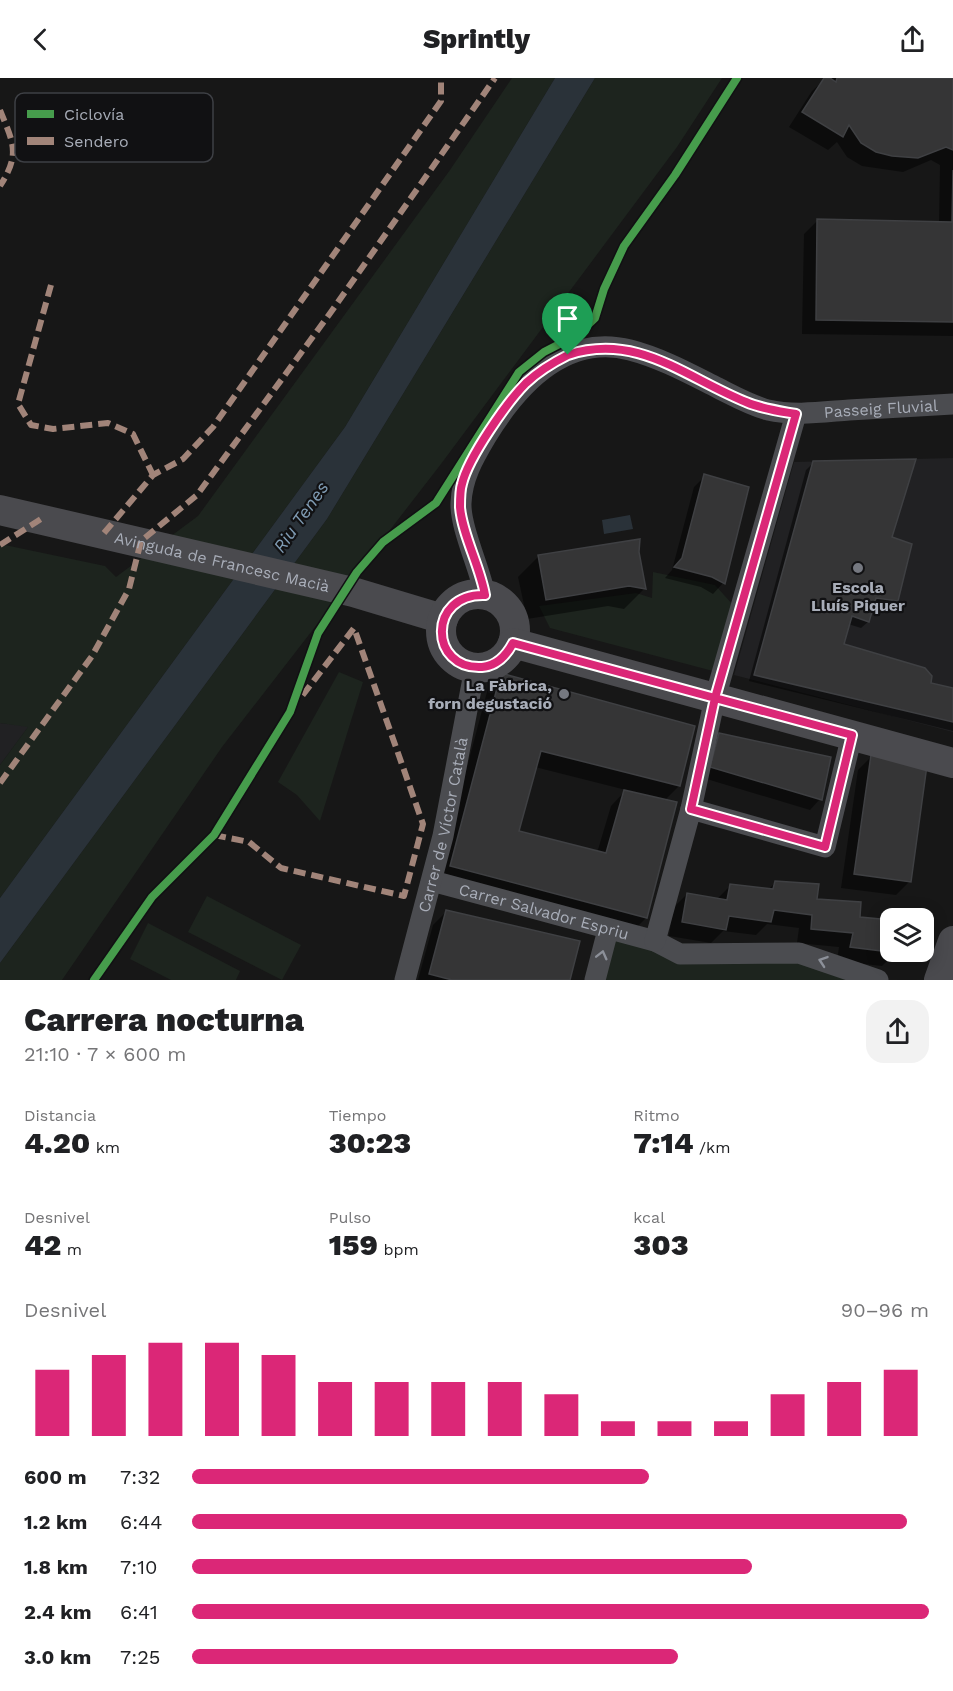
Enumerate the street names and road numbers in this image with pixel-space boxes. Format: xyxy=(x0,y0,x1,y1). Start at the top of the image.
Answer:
street label: Passeig Fluvial xyxy=(823,396,938,422)
street label: Avinguda de Francesc Macià xyxy=(113,528,331,596)
street label: Carrer de Víctor Català xyxy=(414,736,472,914)
street label: Carrer Salvador Espriu xyxy=(457,880,631,944)

